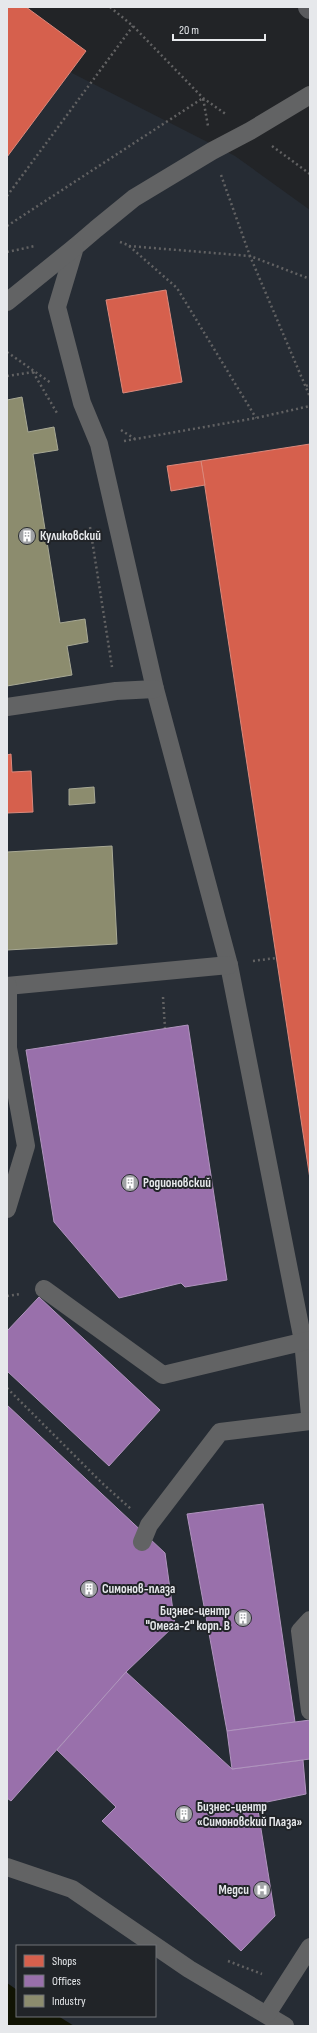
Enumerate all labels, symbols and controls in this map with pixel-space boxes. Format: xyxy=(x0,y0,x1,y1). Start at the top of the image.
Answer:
scale bar xyxy=(173,16,265,42)
text: 20 m xyxy=(179,23,199,38)
building icon: Куликовский xyxy=(17,526,37,546)
place label: Куликовский xyxy=(40,528,101,544)
building icon: Родионовский xyxy=(120,1173,140,1193)
place label: Родионовский xyxy=(143,1175,211,1191)
building icon: Симонов-плаза xyxy=(79,1579,99,1599)
place label: Симонов-плаза xyxy=(102,1581,175,1597)
place label: Бизнес-центр "Омега-2" корп. B xyxy=(145,1603,230,1634)
building icon: Бизнес-центр "Омега-2" корп. B xyxy=(233,1608,253,1628)
place label: Бизнес-центр «Симоновский Плаза» xyxy=(197,1799,302,1830)
building icon: Бизнес-центр «Симоновский Плаза» xyxy=(174,1804,194,1824)
hospital icon: Медси xyxy=(252,1880,272,1900)
place label: Медси xyxy=(218,1882,249,1898)
legend xyxy=(16,1945,156,2017)
text: Shops xyxy=(52,1954,77,1969)
text: Offices xyxy=(52,1974,81,1989)
text: Industry xyxy=(52,1994,86,2009)

